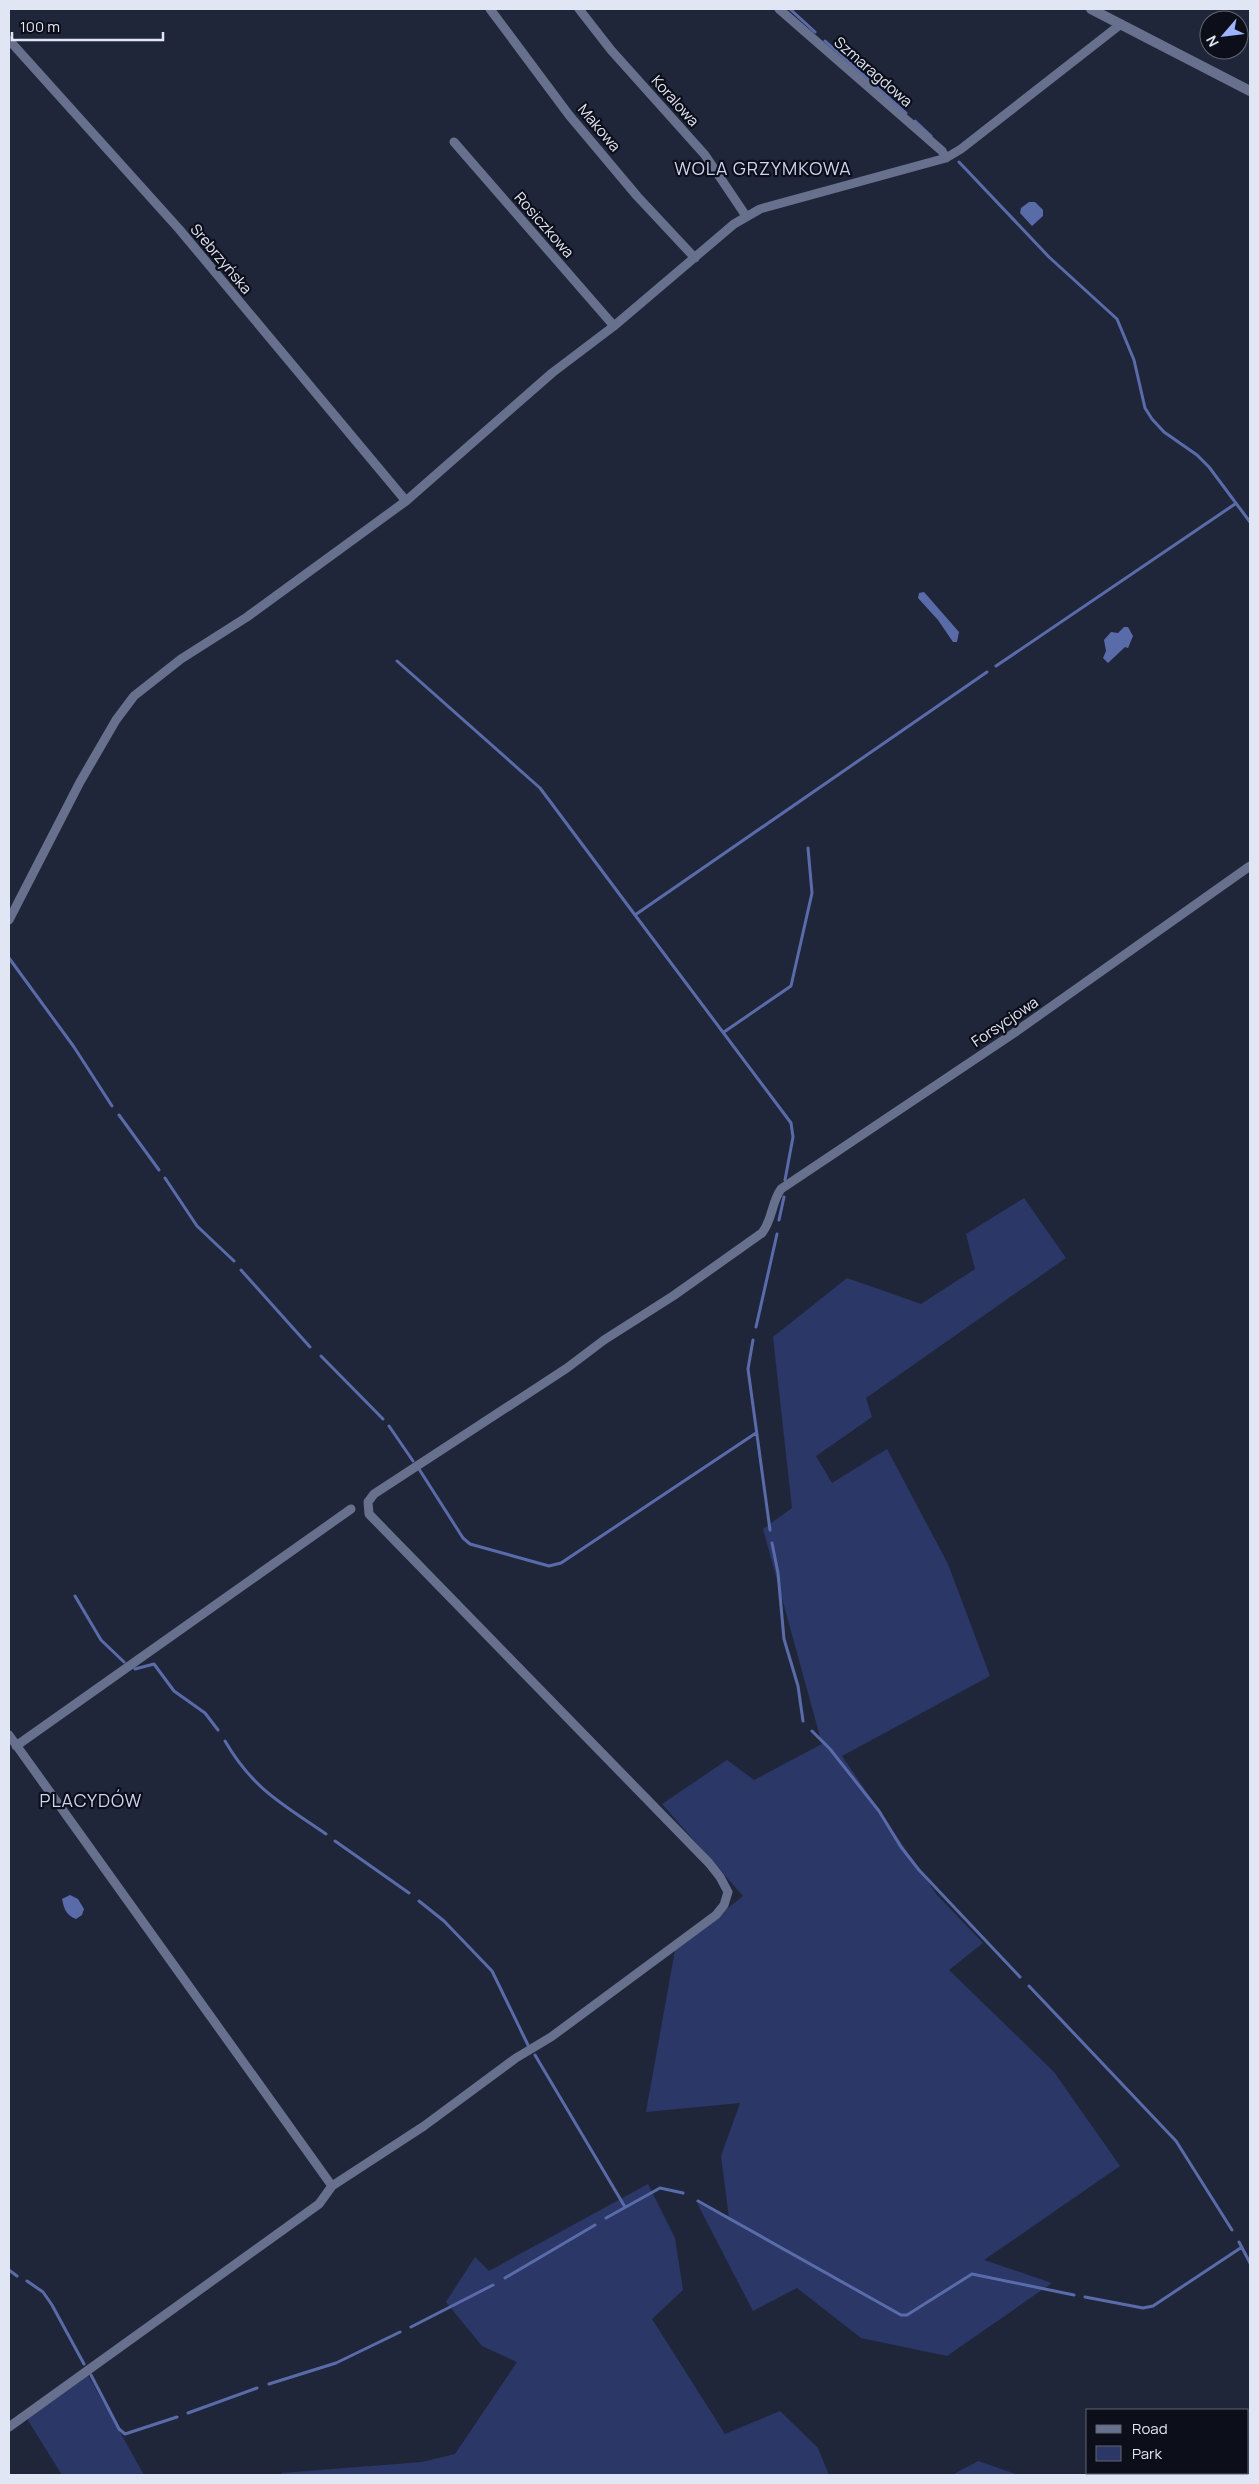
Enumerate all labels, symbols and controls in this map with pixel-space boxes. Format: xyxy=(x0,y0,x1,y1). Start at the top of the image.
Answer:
scale bar xyxy=(12,10,164,42)
north arrow xyxy=(1199,10,1249,60)
text: 100 m xyxy=(20,16,60,37)
street label: Szmaragdowa xyxy=(830,32,917,112)
text: N xyxy=(1201,32,1223,50)
street label: Koralowa xyxy=(647,71,704,131)
street label: Makowa xyxy=(573,99,625,156)
district label: WOLA GRZYMKOWA xyxy=(674,156,852,180)
street label: Rosiczkowa xyxy=(510,187,579,262)
street label: Srebrzyńska xyxy=(186,219,257,298)
street label: Forsycjowa xyxy=(967,991,1042,1052)
district label: PLACYDÓW xyxy=(40,1788,142,1812)
legend xyxy=(1086,2409,1249,2474)
text: Road xyxy=(1132,2418,1168,2439)
text: Park xyxy=(1132,2443,1162,2464)

